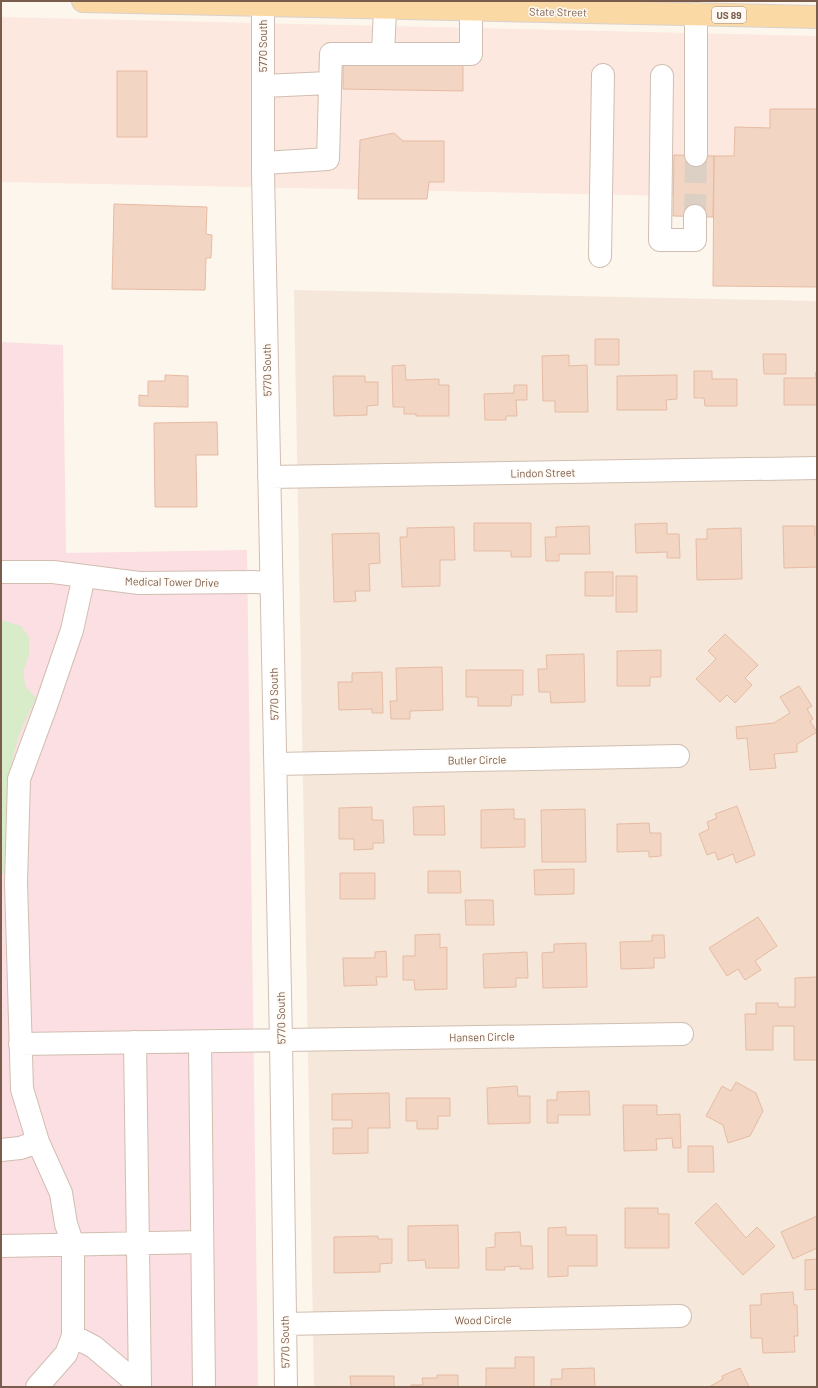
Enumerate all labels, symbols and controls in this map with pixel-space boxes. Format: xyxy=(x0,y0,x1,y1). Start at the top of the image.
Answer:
street label: State Street xyxy=(529,4,587,19)
road number: US 89 xyxy=(712,7,746,23)
street label: 5770 South xyxy=(256,20,269,72)
street label: 5770 South xyxy=(260,343,273,396)
street label: Lindon Street xyxy=(510,465,576,480)
street label: Medical Tower Drive xyxy=(125,574,219,589)
street label: 5770 South xyxy=(267,667,280,720)
street label: Butler Circle xyxy=(447,752,507,767)
street label: 5770 South xyxy=(274,991,287,1044)
street label: Hansen Circle xyxy=(449,1029,515,1044)
street label: Wood Circle xyxy=(454,1313,512,1326)
street label: 5770 South xyxy=(278,1315,291,1368)

